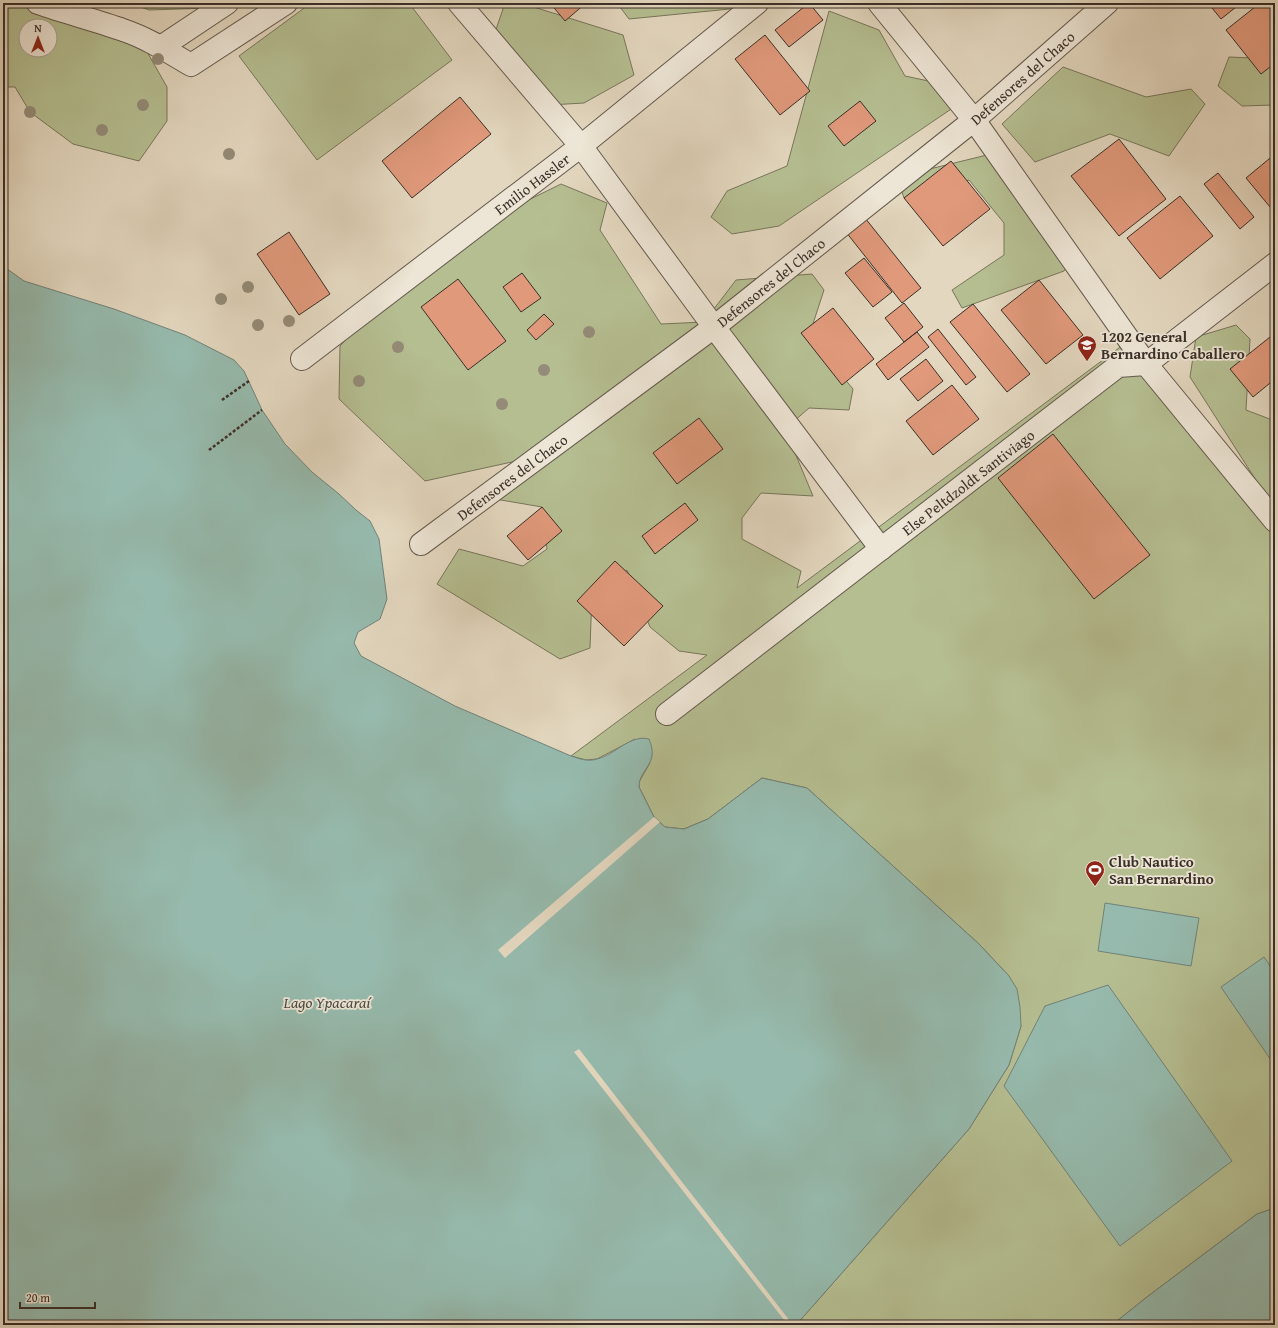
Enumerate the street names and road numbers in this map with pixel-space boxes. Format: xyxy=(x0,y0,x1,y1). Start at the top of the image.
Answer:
street label: Defensores del Chaco xyxy=(965,26,1079,129)
street label: Emilio Hassler xyxy=(490,148,574,219)
street label: Defensores del Chaco xyxy=(712,232,829,332)
street label: Else Peltdzoldt Santiviago xyxy=(897,424,1039,540)
street label: Defensores del Chaco xyxy=(452,429,572,525)

